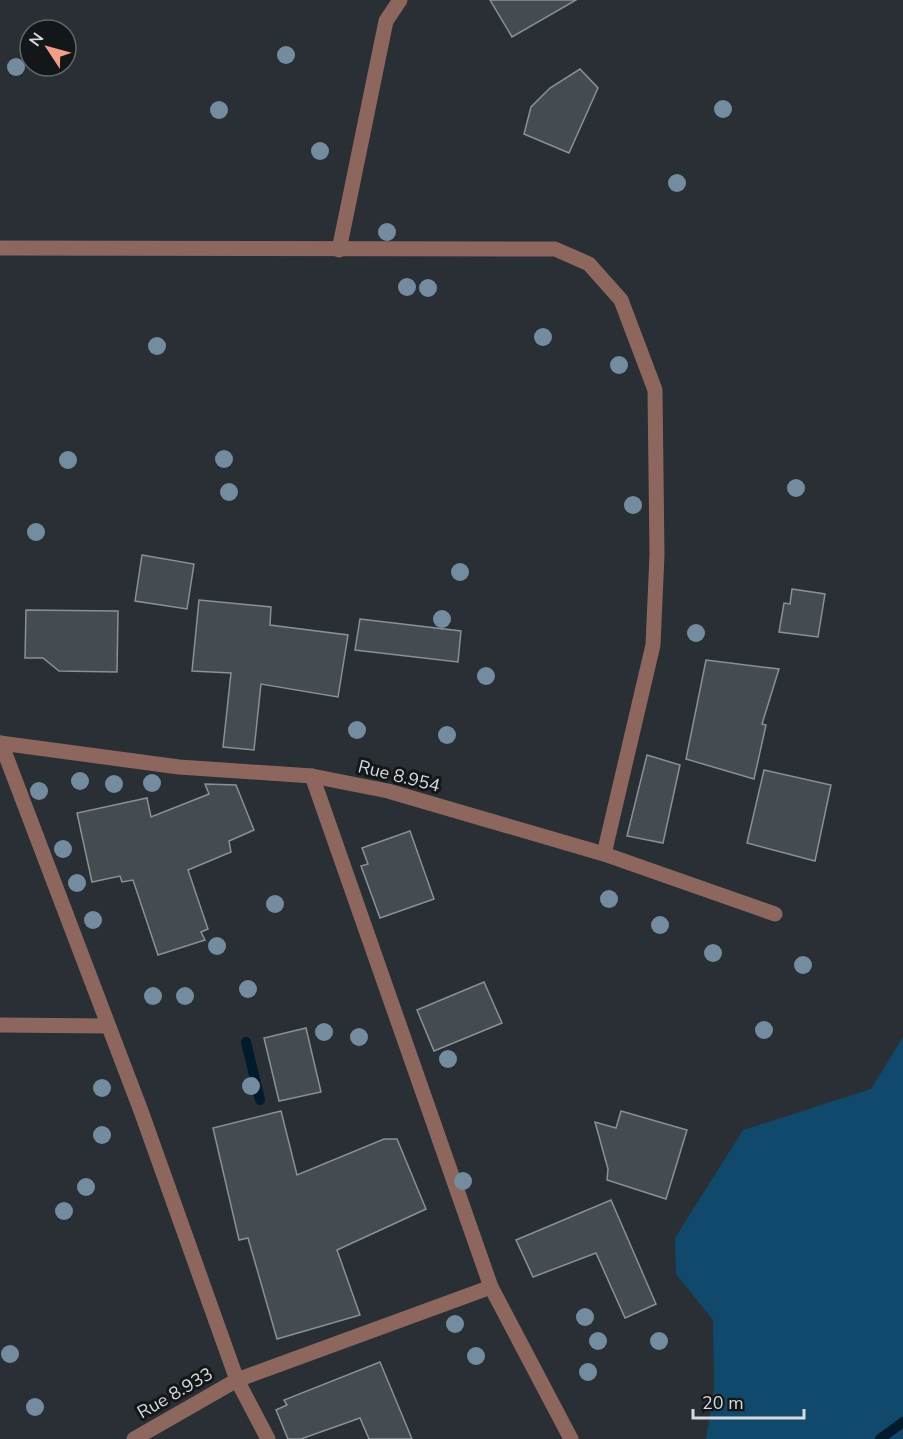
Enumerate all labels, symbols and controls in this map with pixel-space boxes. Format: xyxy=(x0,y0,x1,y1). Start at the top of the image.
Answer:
north arrow xyxy=(18,18,78,78)
text: N xyxy=(24,28,49,51)
street label: Rue 8.954 xyxy=(356,754,443,798)
street label: Rue 8.933 xyxy=(133,1362,217,1424)
scale bar xyxy=(693,1382,804,1420)
text: 20 m xyxy=(702,1391,744,1415)

